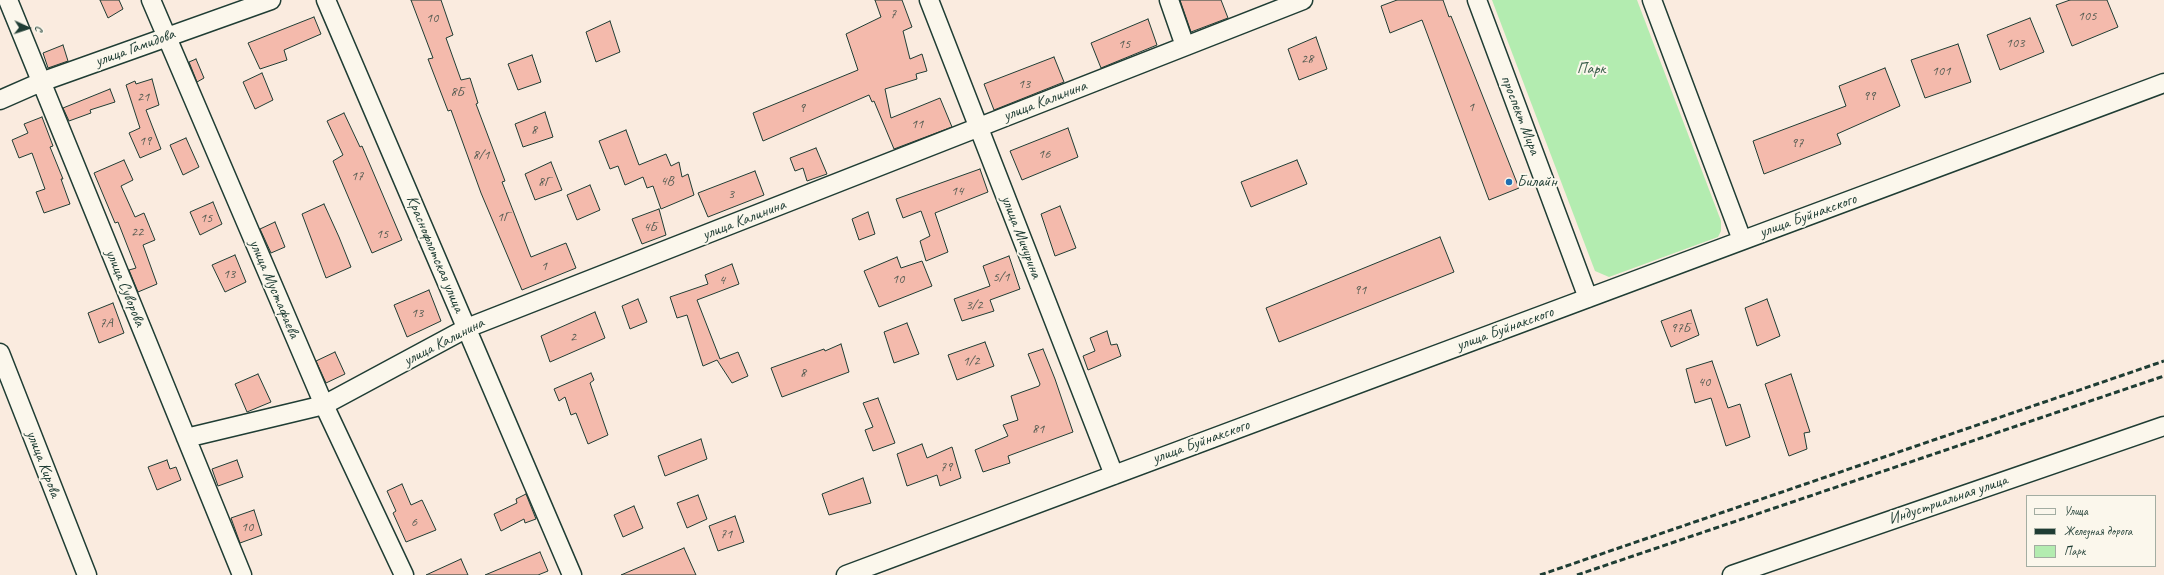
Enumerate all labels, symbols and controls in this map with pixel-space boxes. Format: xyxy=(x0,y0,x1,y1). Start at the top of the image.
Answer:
house number: 7 xyxy=(890,6,896,22)
north arrow xyxy=(8,8,48,48)
house number: 105 xyxy=(2078,8,2096,24)
house number: 10 xyxy=(426,10,438,26)
street label: улица Гамидова xyxy=(92,25,178,71)
text: С xyxy=(33,26,47,32)
house number: 103 xyxy=(2006,35,2024,51)
house number: 15 xyxy=(1118,36,1130,52)
house number: 28 xyxy=(1301,51,1313,67)
park label: Парк xyxy=(1577,59,1605,79)
house number: 101 xyxy=(1932,63,1950,79)
street label: проспект Мира xyxy=(1496,72,1544,158)
street label: улица Калинина xyxy=(1001,76,1089,126)
house number: 13 xyxy=(1018,76,1030,92)
house number: 8Б xyxy=(450,84,464,100)
house number: 99 xyxy=(1863,88,1875,104)
house number: 21 xyxy=(137,89,149,105)
house number: 1 xyxy=(1468,99,1474,115)
house number: 9 xyxy=(799,100,805,116)
house number: 11 xyxy=(911,116,923,132)
house number: 8 xyxy=(531,122,537,138)
house number: 19 xyxy=(139,133,151,149)
house number: 97 xyxy=(1791,135,1803,151)
house number: 16 xyxy=(1038,146,1050,162)
house number: 8/1 xyxy=(472,147,490,163)
house number: 17 xyxy=(351,168,363,184)
place label: Билайн xyxy=(1517,172,1557,192)
house number: 4В xyxy=(660,173,674,189)
house number: 8Г xyxy=(538,174,550,190)
marker: Билайн xyxy=(1504,177,1514,187)
house number: 14 xyxy=(951,183,963,199)
house number: 3 xyxy=(728,186,734,202)
street label: улица Буйнакского xyxy=(1757,190,1859,242)
street label: Краснофлотская улица xyxy=(402,193,468,315)
street label: улица Мичурина xyxy=(996,193,1046,281)
street label: улица Калинина xyxy=(700,195,788,245)
house number: 1Г xyxy=(497,209,509,225)
house number: 15 xyxy=(200,210,212,226)
house number: 4Б xyxy=(643,219,657,235)
house number: 22 xyxy=(131,224,143,240)
house number: 15 xyxy=(376,226,388,242)
street label: улица Мустафаева xyxy=(245,237,303,341)
street label: улица Суворова xyxy=(101,246,149,330)
house number: 1 xyxy=(541,258,547,274)
house number: 13 xyxy=(223,266,235,282)
house number: 5/1 xyxy=(992,269,1010,285)
house number: 10 xyxy=(892,271,904,287)
house number: 4 xyxy=(719,272,725,288)
house number: 91 xyxy=(1354,282,1366,298)
house number: 3/2 xyxy=(965,297,983,313)
street label: улица Буйнакского xyxy=(1454,303,1556,355)
house number: 13 xyxy=(411,305,423,321)
street label: улица Калинина xyxy=(400,313,488,371)
house number: 7А xyxy=(99,315,113,331)
house number: 97Б xyxy=(1670,320,1690,336)
house number: 2 xyxy=(570,329,576,345)
house number: 1/2 xyxy=(962,353,980,369)
house number: 8 xyxy=(800,365,806,381)
house number: 40 xyxy=(1698,374,1710,390)
street label: улица Буйнакского xyxy=(1150,416,1252,468)
house number: 81 xyxy=(1032,421,1044,437)
street label: улица Кирова xyxy=(21,428,65,500)
house number: 79 xyxy=(940,459,952,475)
street label: Индустриальная улица xyxy=(1886,471,2010,529)
legend xyxy=(2026,495,2156,567)
text: Улица xyxy=(2064,503,2088,519)
house number: 6 xyxy=(411,514,417,530)
house number: 10 xyxy=(241,519,253,535)
text: Железная дорога xyxy=(2064,523,2132,539)
house number: 71 xyxy=(720,526,732,542)
text: Парк xyxy=(2064,543,2085,559)

